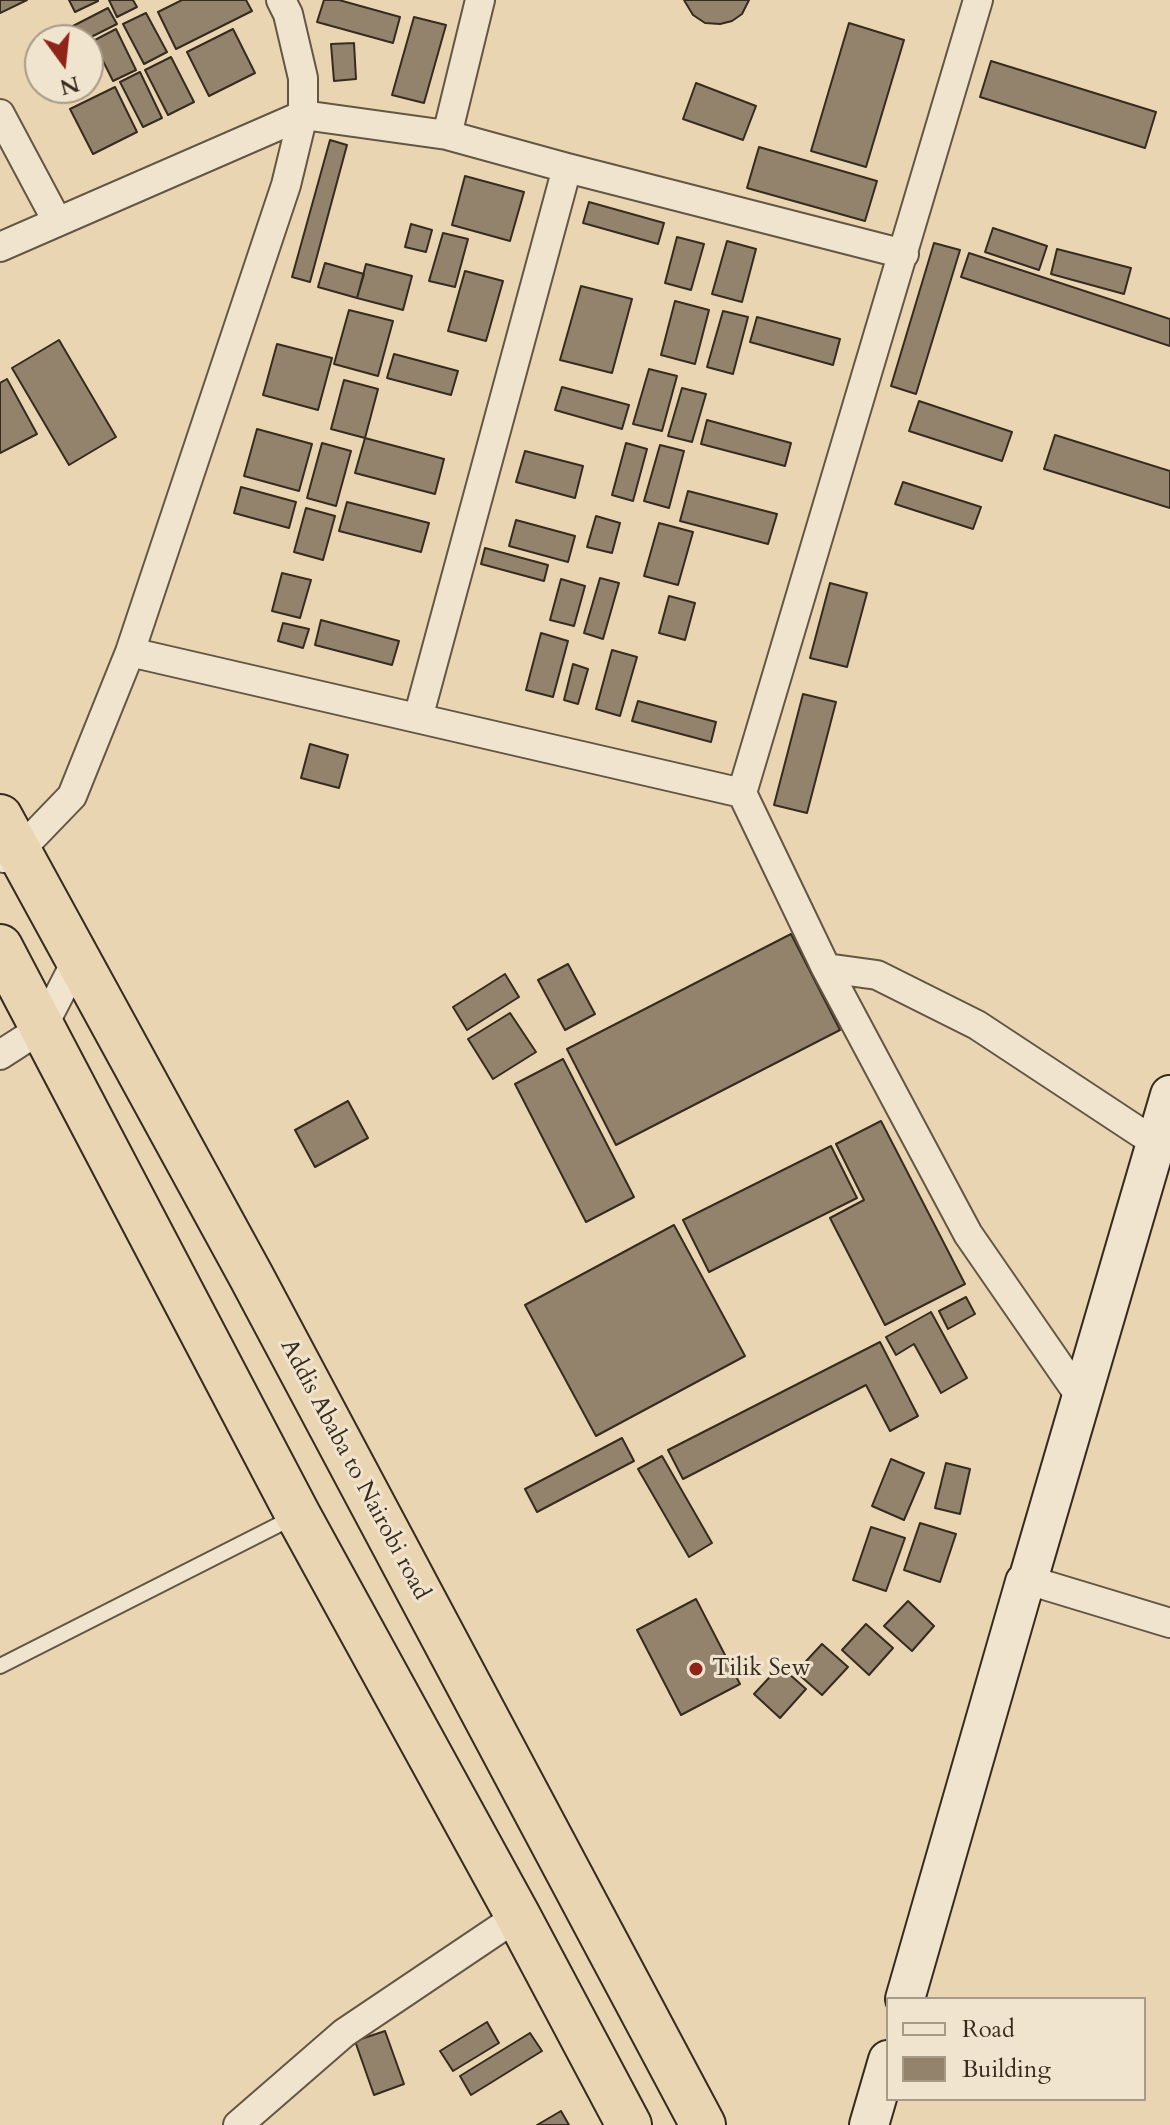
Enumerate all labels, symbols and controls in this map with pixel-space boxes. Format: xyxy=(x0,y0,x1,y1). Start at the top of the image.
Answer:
north arrow xyxy=(24,24,104,104)
text: N xyxy=(57,68,83,102)
street label: Addis Ababa to Nairobi road xyxy=(273,1335,435,1605)
place label: Tilik Sew xyxy=(712,1655,811,1683)
marker: Tilik Sew xyxy=(687,1660,705,1678)
legend xyxy=(886,1997,1146,2101)
text: Road xyxy=(962,2013,1015,2046)
text: Building xyxy=(962,2053,1051,2086)

